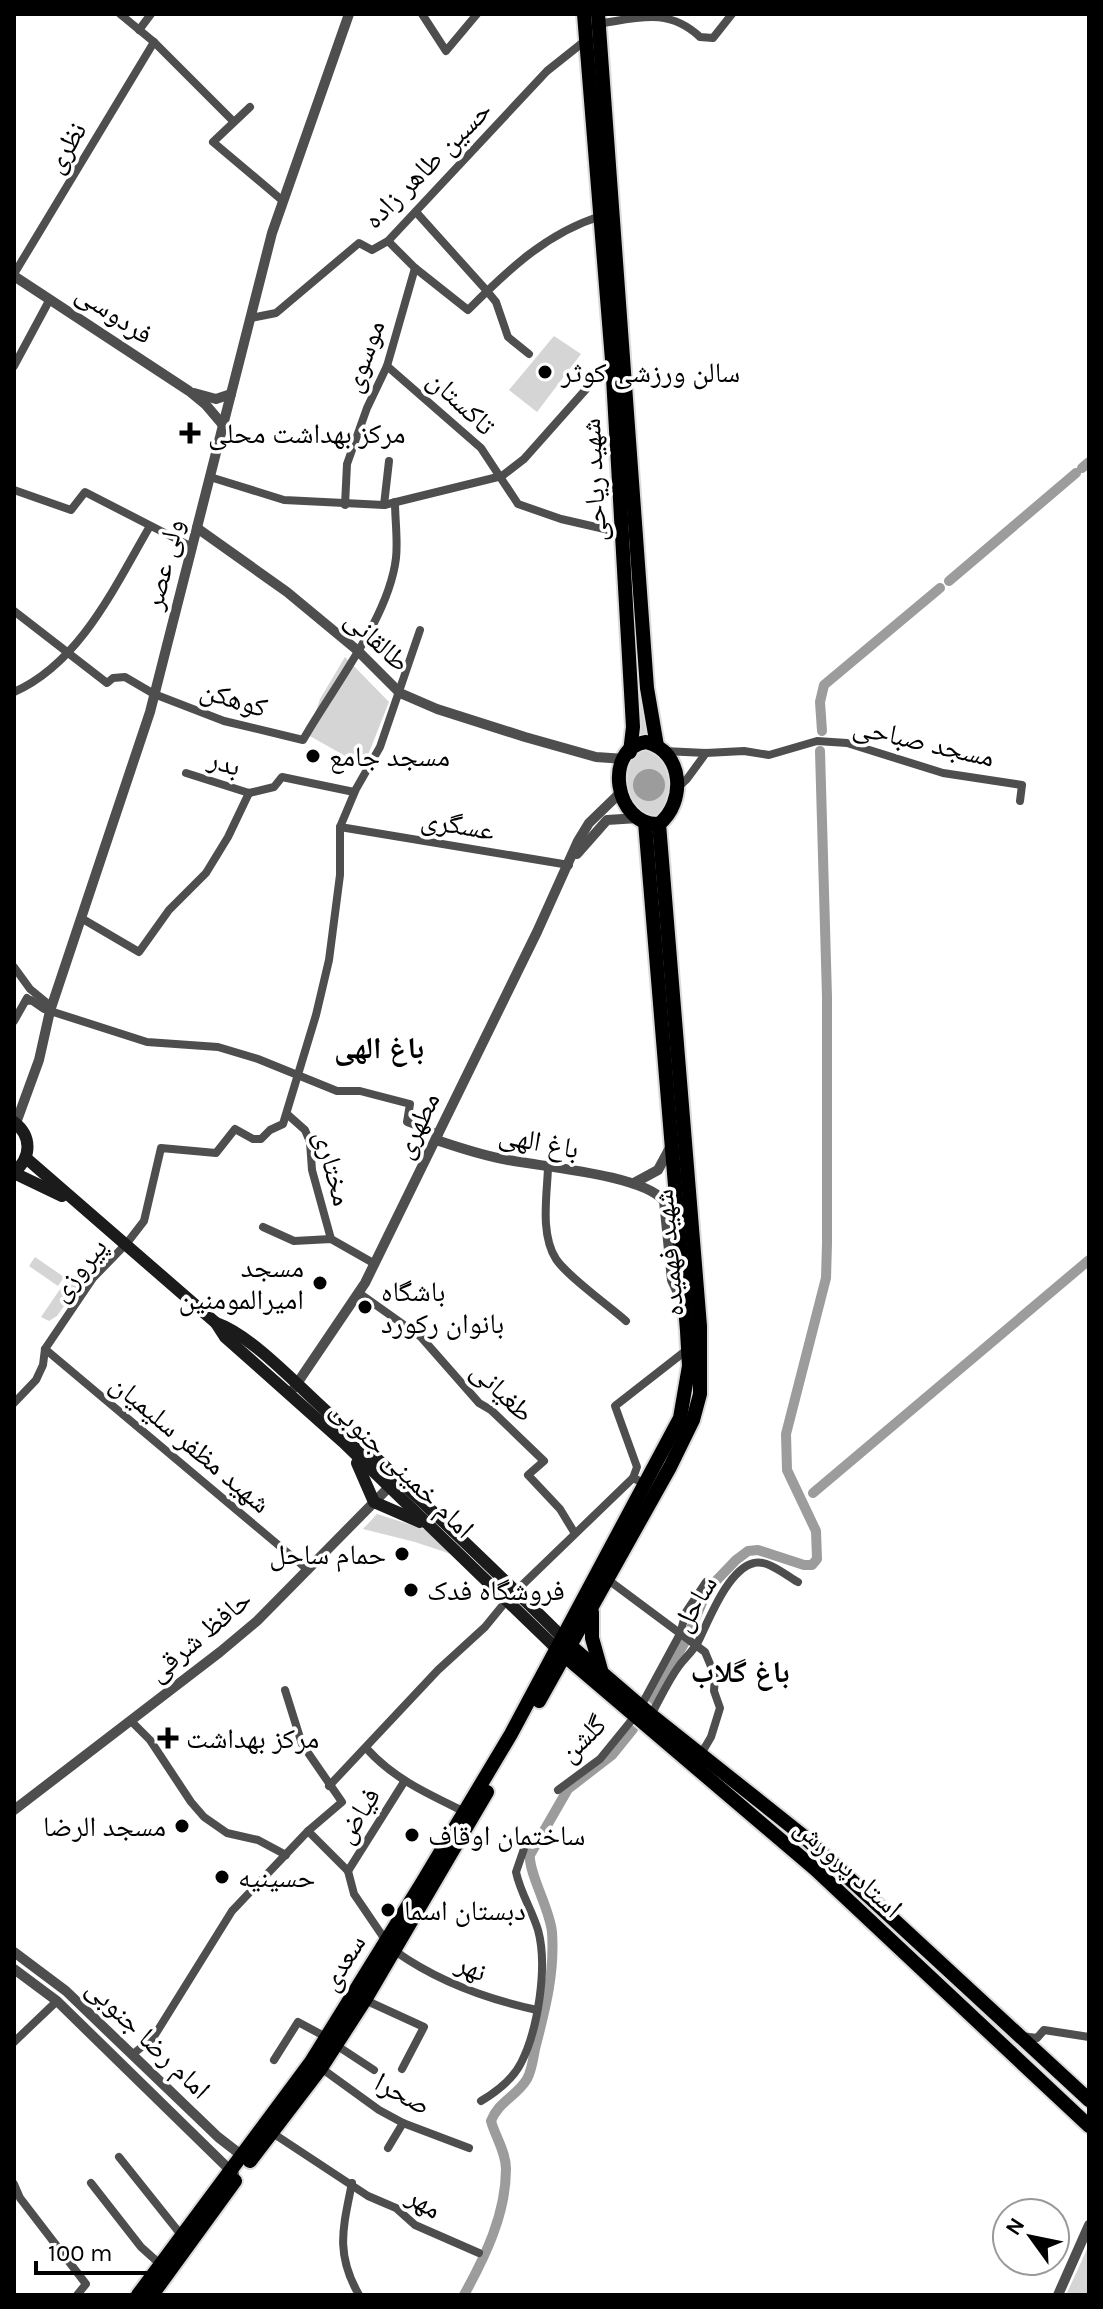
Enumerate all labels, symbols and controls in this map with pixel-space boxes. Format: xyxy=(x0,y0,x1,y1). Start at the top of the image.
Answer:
street label: حسین طاهر زاده xyxy=(356,93,499,236)
street label: نظری xyxy=(37,116,93,179)
street label: فردوسی xyxy=(70,276,159,352)
street label: موسوی xyxy=(335,315,392,397)
place label: سالن ورزشی کوثر xyxy=(560,356,740,390)
street label: تاکستان xyxy=(421,363,502,442)
marker: سالن ورزشی کوثر xyxy=(536,363,554,381)
place label: مرکز بهداشت محلی xyxy=(208,417,405,451)
street label: شهید ریاحی xyxy=(574,417,614,543)
marker: مرکز بهداشت محلی xyxy=(179,422,201,444)
street label: ولی عصر xyxy=(136,515,192,614)
street label: طالقانی xyxy=(338,602,417,679)
street label: کوهکن xyxy=(196,673,272,725)
street label: مسجد صباحی xyxy=(850,709,998,775)
place label: مسجد جامع xyxy=(329,740,450,774)
street label: بدر xyxy=(204,742,245,783)
marker: مسجد جامع xyxy=(304,747,322,765)
street label: عسگری xyxy=(419,802,497,847)
district label: باغ الهی xyxy=(334,1030,424,1067)
street label: مطهری xyxy=(386,1087,447,1164)
street label: باغ الهی xyxy=(496,1118,582,1166)
street label: مختاری xyxy=(308,1127,359,1209)
street label: شهید فهمیده xyxy=(646,1188,691,1318)
street label: پیروزی xyxy=(43,1231,114,1308)
place label: مسجد امیرالمومنین xyxy=(179,1251,304,1317)
marker: مسجد امیرالمومنین xyxy=(311,1274,329,1292)
place label: باشگاه بانوان رکورد xyxy=(381,1275,504,1340)
marker: باشگاه بانوان رکورد xyxy=(356,1298,374,1316)
street label: طغیانی xyxy=(464,1354,541,1430)
street label: شهید مظفر سلیمیان xyxy=(104,1367,277,1520)
street label: امام خمینی جنوبی xyxy=(323,1392,481,1546)
place label: حمام ساحل xyxy=(269,1538,386,1573)
marker: حمام ساحل xyxy=(393,1545,411,1563)
street label: ساحل xyxy=(665,1569,725,1638)
place label: فروشگاه فدک xyxy=(427,1574,565,1607)
marker: فروشگاه فدک xyxy=(402,1581,420,1599)
street label: حافظ شرقی xyxy=(141,1582,259,1689)
district label: باغ گلاب xyxy=(691,1654,790,1691)
street label: گلشن xyxy=(552,1708,614,1770)
place label: مرکز بهداشت xyxy=(186,1722,319,1755)
marker: مرکز بهداشت xyxy=(157,1727,179,1749)
street label: فیاض xyxy=(328,1781,388,1850)
place label: مسجد الرضا xyxy=(43,1810,166,1843)
street label: استاد پرورش xyxy=(787,1810,909,1925)
marker: مسجد الرضا xyxy=(173,1817,191,1835)
place label: ساختمان اوقاف xyxy=(428,1819,585,1852)
marker: ساختمان اوقاف xyxy=(403,1826,421,1844)
place label: حسینیه xyxy=(238,1861,315,1894)
marker: حسینیه xyxy=(213,1868,231,1886)
place label: دبستان اسما xyxy=(404,1894,526,1927)
marker: دبستان اسما xyxy=(379,1901,397,1919)
street label: سعدی xyxy=(312,1928,372,1997)
street label: نهر xyxy=(451,1946,492,1989)
street label: امام رضا جنوبی xyxy=(78,1971,217,2107)
street label: صحرا xyxy=(369,2065,436,2122)
street label: مهر xyxy=(400,2179,448,2226)
north arrow xyxy=(991,2197,1071,2277)
text: N xyxy=(1000,2213,1030,2240)
scale bar xyxy=(36,2225,172,2275)
text: 100 m xyxy=(48,2239,113,2267)

